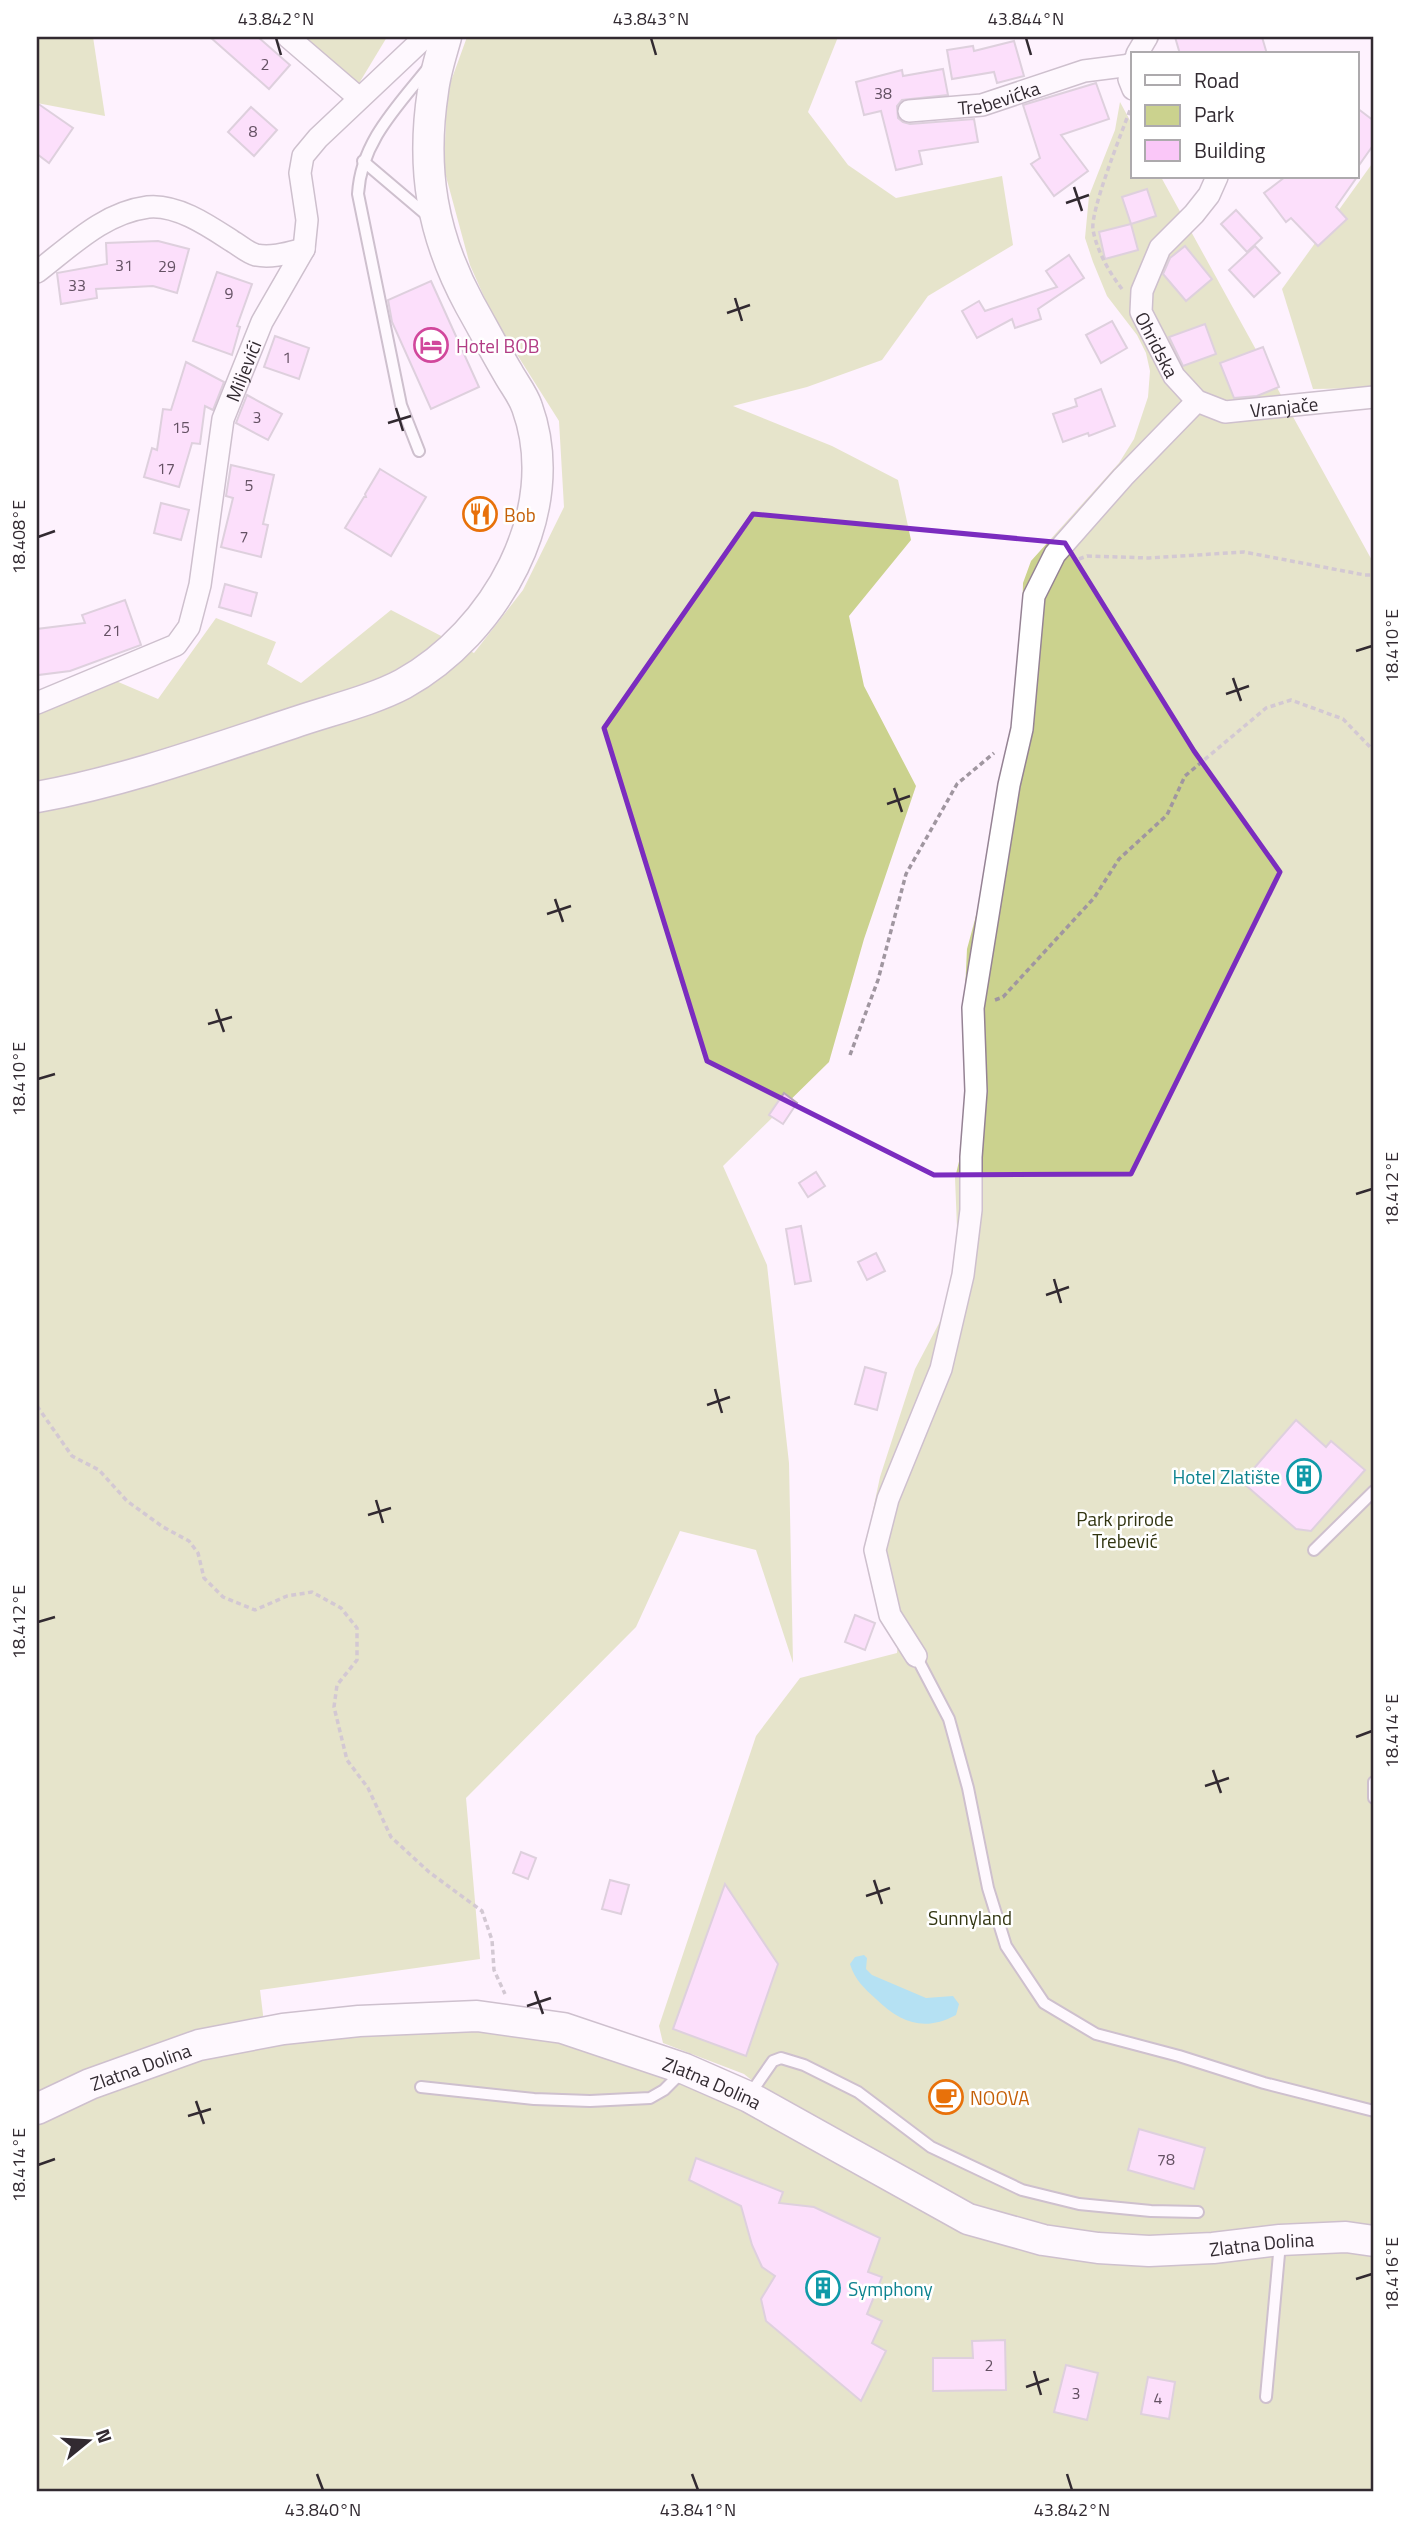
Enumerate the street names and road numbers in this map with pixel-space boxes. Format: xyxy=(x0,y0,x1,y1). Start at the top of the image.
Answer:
street label: Trebevićka xyxy=(957,72,1044,121)
street label: Ohridska xyxy=(1129,306,1187,383)
street label: Miljevići xyxy=(217,336,268,406)
street label: Vranjače xyxy=(1249,388,1319,424)
street label: Zlatna Dolina xyxy=(86,2034,195,2097)
street label: Zlatna Dolina xyxy=(659,2048,768,2116)
street label: Zlatna Dolina xyxy=(1208,2224,1315,2263)

